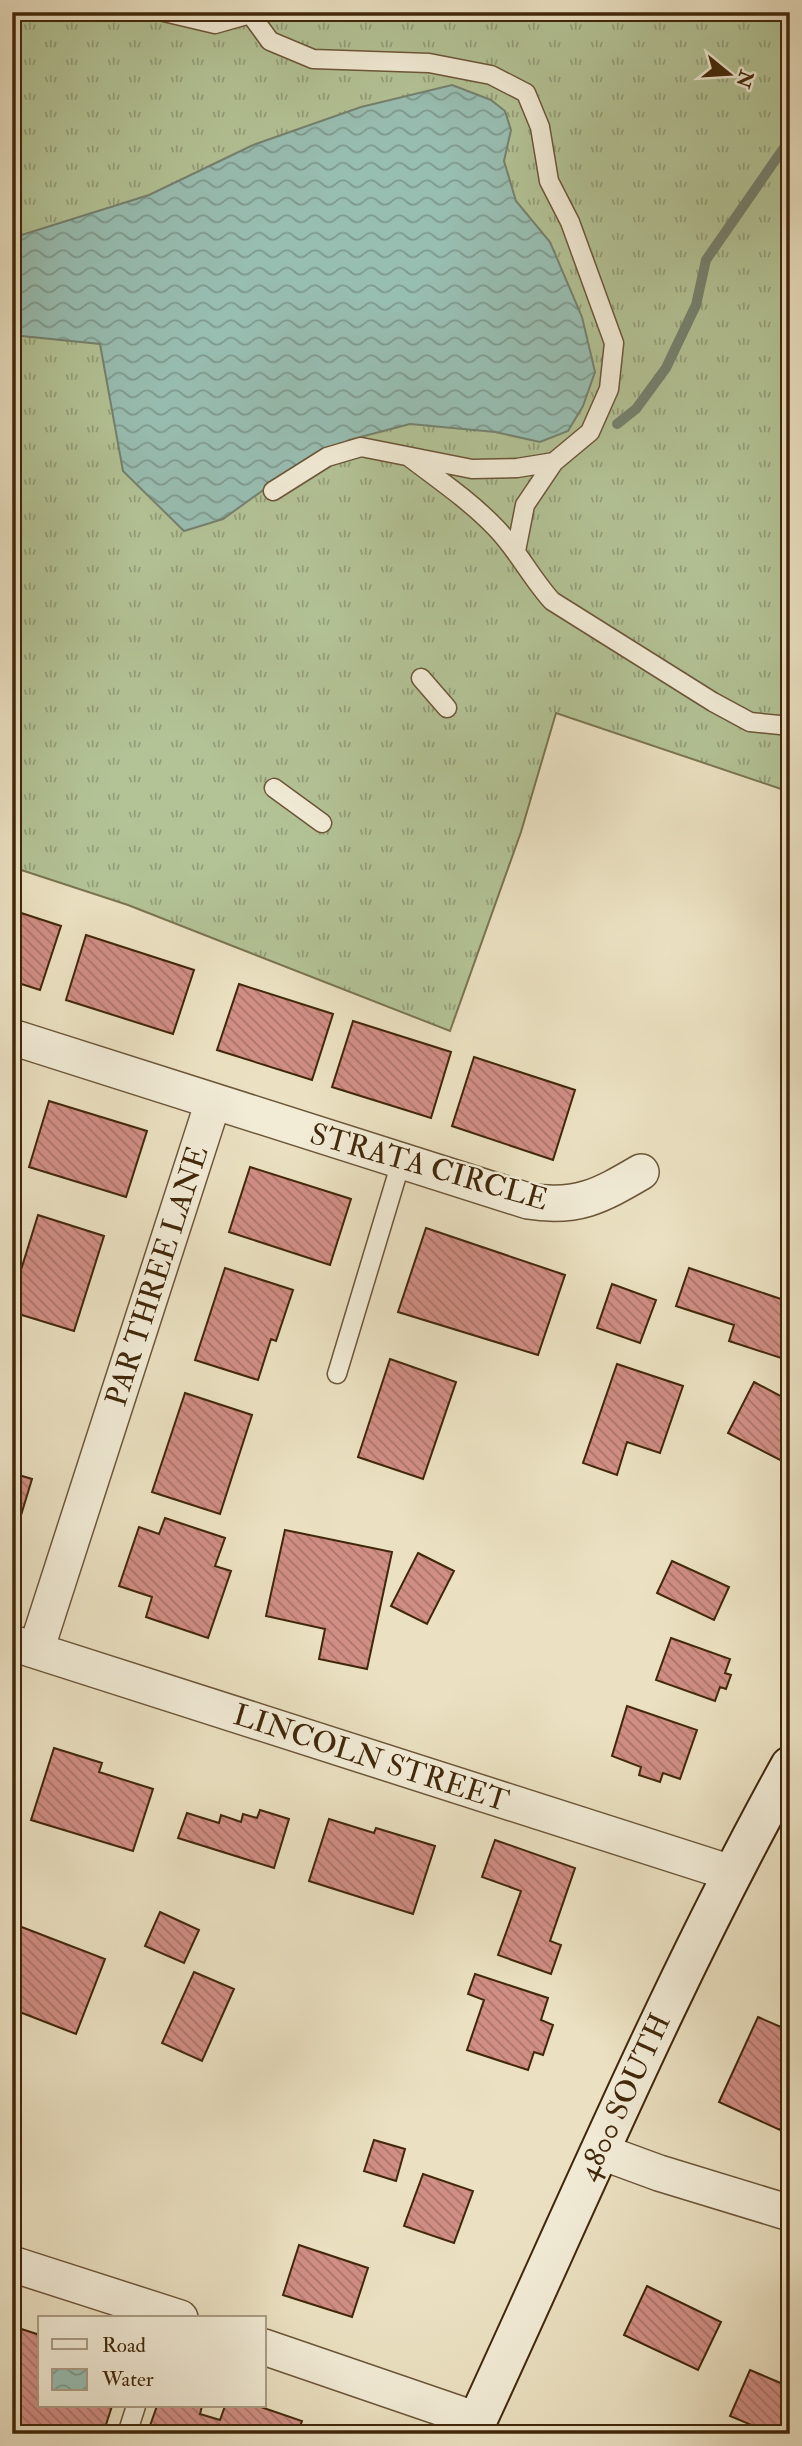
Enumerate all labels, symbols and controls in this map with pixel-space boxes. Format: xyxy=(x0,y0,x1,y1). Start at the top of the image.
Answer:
north arrow xyxy=(694,38,764,108)
text: N xyxy=(730,66,759,92)
street label: STRATA CIRCLE xyxy=(306,1115,552,1219)
street label: PAR THREE LANE xyxy=(98,1141,216,1411)
street label: LINCOLN STREET xyxy=(229,1696,513,1820)
street label: 4800 SOUTH xyxy=(569,2008,679,2186)
legend xyxy=(38,2316,266,2408)
text: Road xyxy=(102,2332,147,2359)
text: Water xyxy=(101,2366,154,2393)

